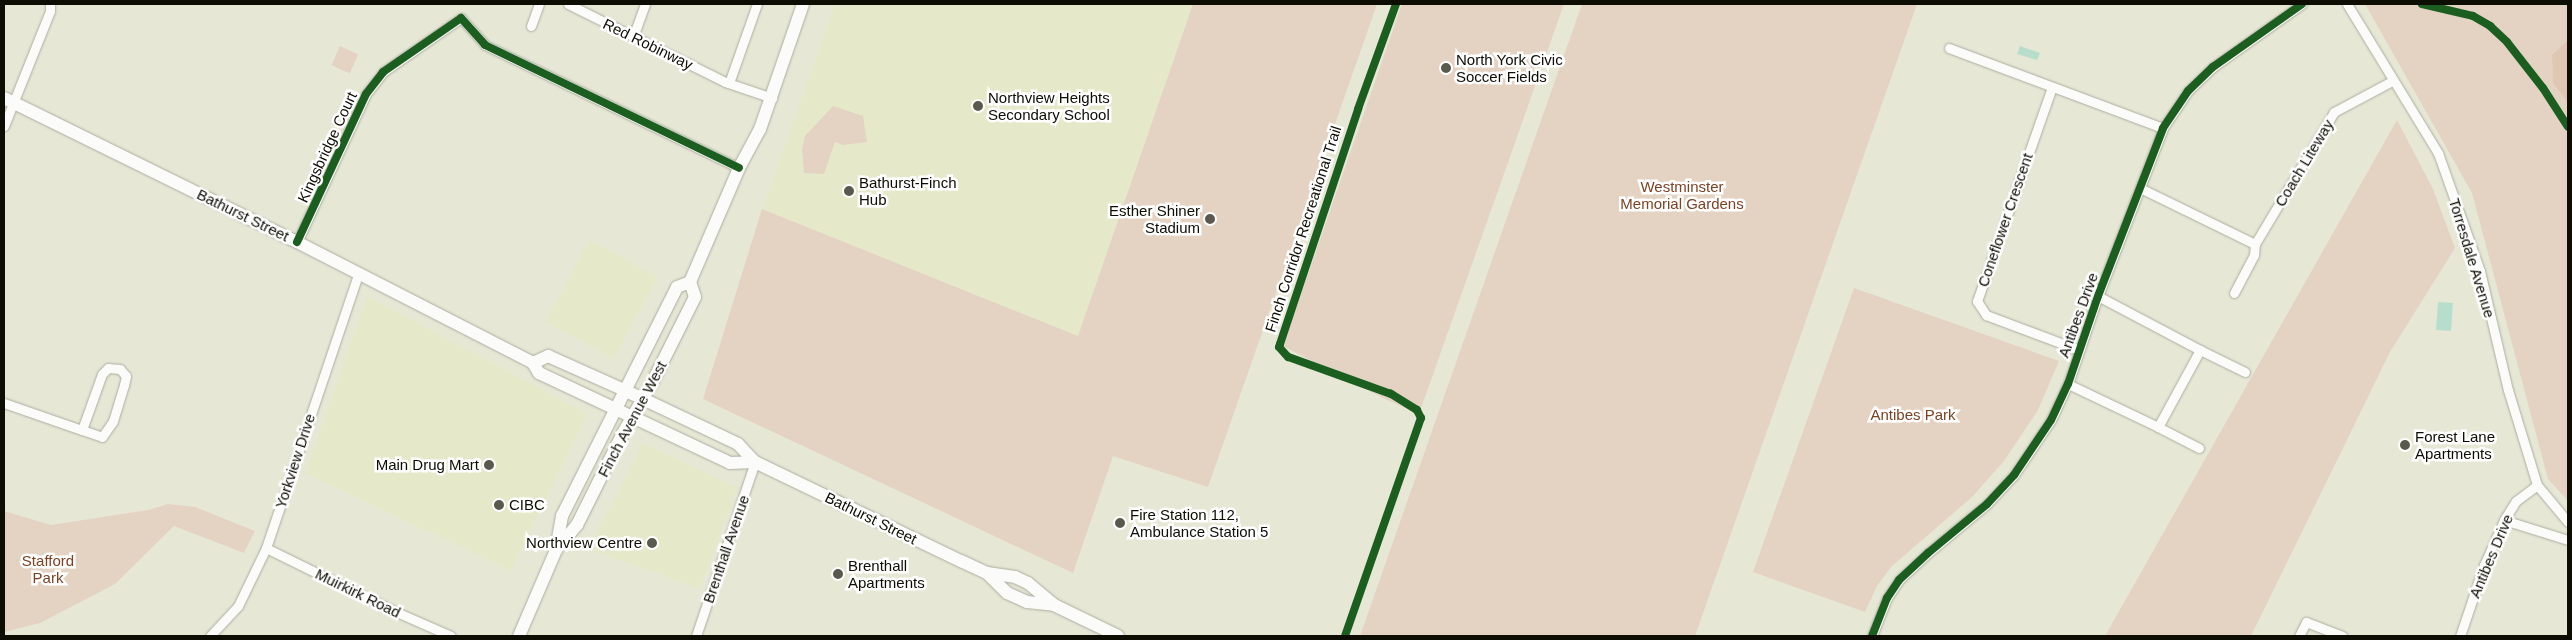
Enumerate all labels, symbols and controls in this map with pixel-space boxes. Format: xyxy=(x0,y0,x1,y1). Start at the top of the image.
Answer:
street label: Red Robinway xyxy=(600,15,696,73)
place label: North York Civic Soccer Fields xyxy=(1456,50,1563,85)
marker: North York Civic Soccer Fields xyxy=(1440,62,1452,74)
place label: Northview Heights Secondary School xyxy=(988,88,1110,123)
street label: Kingsbridge Court xyxy=(293,89,361,205)
marker: Northview Heights Secondary School xyxy=(972,100,984,112)
street label: Coach Liteway xyxy=(2271,116,2337,210)
street label: Finch Corridor Recreational Trail xyxy=(1261,123,1345,335)
street label: Coneflower Crescent xyxy=(1974,151,2036,289)
place label: Bathurst-Finch Hub xyxy=(859,173,957,208)
park label: Westminster Memorial Gardens xyxy=(1620,177,1744,212)
street label: Bathurst Street xyxy=(194,185,292,245)
marker: Bathurst-Finch Hub xyxy=(843,185,855,197)
street label: Torresdale Avenue xyxy=(2445,196,2499,320)
place label: Esther Shiner Stadium xyxy=(1109,201,1200,236)
marker: Esther Shiner Stadium xyxy=(1204,213,1216,225)
street label: Antibes Drive xyxy=(2054,270,2102,360)
street label: Finch Avenue West xyxy=(594,358,670,480)
park label: Antibes Park xyxy=(1870,406,1956,424)
street label: Yorkview Drive xyxy=(271,411,319,511)
place label: Forest Lane Apartments xyxy=(2415,427,2495,462)
marker: Forest Lane Apartments xyxy=(2399,439,2411,451)
place label: Main Drug Mart xyxy=(376,456,479,474)
marker: Main Drug Mart xyxy=(483,459,495,471)
street label: Bathurst Street xyxy=(822,488,920,548)
street label: Brenthall Avenue xyxy=(699,492,753,606)
place label: CIBC xyxy=(509,496,545,514)
marker: CIBC xyxy=(493,499,505,511)
place label: Fire Station 112, Ambulance Station 5 xyxy=(1130,505,1268,540)
street label: Antibes Drive xyxy=(2465,511,2517,601)
marker: Fire Station 112, Ambulance Station 5 xyxy=(1114,517,1126,529)
place label: Northview Centre xyxy=(526,534,642,552)
marker: Northview Centre xyxy=(646,537,658,549)
park label: Stafford Park xyxy=(22,551,74,586)
place label: Brenthall Apartments xyxy=(848,556,925,591)
street label: Muirkirk Road xyxy=(312,565,404,621)
marker: Brenthall Apartments xyxy=(832,568,844,580)

